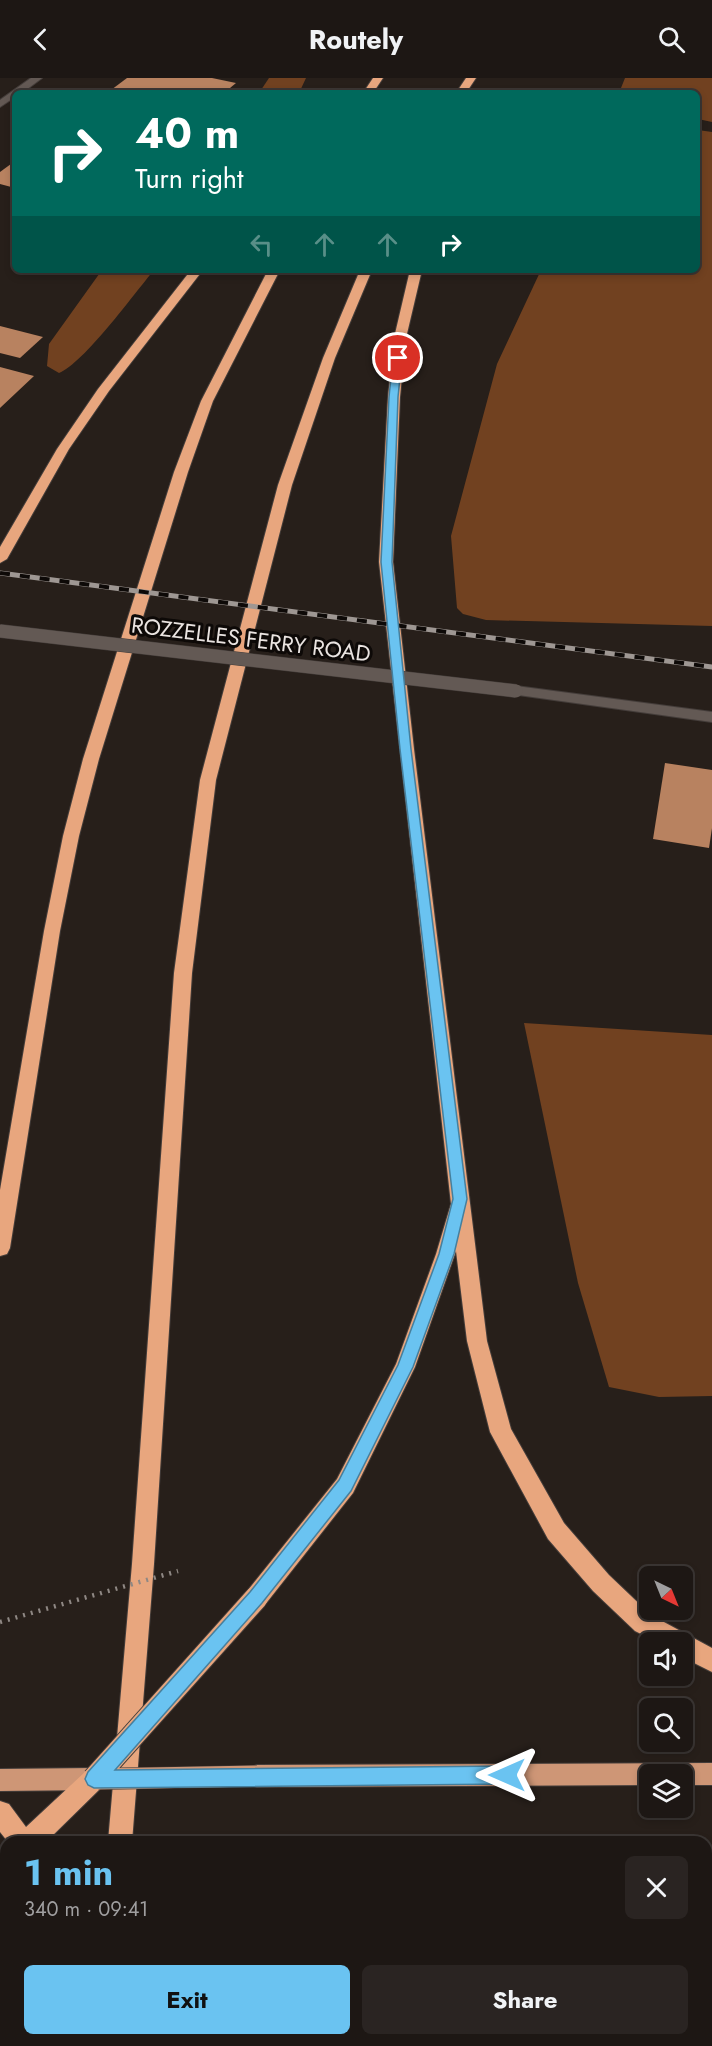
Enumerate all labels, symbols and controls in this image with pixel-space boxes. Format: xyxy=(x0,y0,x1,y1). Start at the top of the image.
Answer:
text: Routely xyxy=(309,20,403,59)
icon: back xyxy=(24,23,57,56)
icon: search xyxy=(655,23,688,56)
text: 40 m xyxy=(135,103,239,164)
icon: right xyxy=(36,114,114,192)
text: Turn right xyxy=(135,159,243,198)
icon: left xyxy=(245,228,278,261)
icon: ahead xyxy=(308,228,341,261)
icon: ahead xyxy=(371,228,404,261)
icon: right xyxy=(434,228,467,261)
pin xyxy=(372,332,423,383)
icon: arrive xyxy=(381,341,414,374)
street label: ROZZELLES FERRY ROAD xyxy=(130,608,373,670)
north arrow xyxy=(639,1566,693,1620)
map controls xyxy=(639,1566,693,1818)
button: sound xyxy=(639,1632,693,1686)
button: search xyxy=(639,1698,693,1752)
position arrow xyxy=(475,1743,539,1807)
button: layers xyxy=(639,1764,693,1818)
text: 1 min xyxy=(24,1846,113,1898)
button: close xyxy=(625,1856,688,1919)
text: 340 m · 09:41 xyxy=(24,1895,148,1924)
button: Exit xyxy=(24,1965,350,2034)
button: Share xyxy=(362,1965,688,2034)

